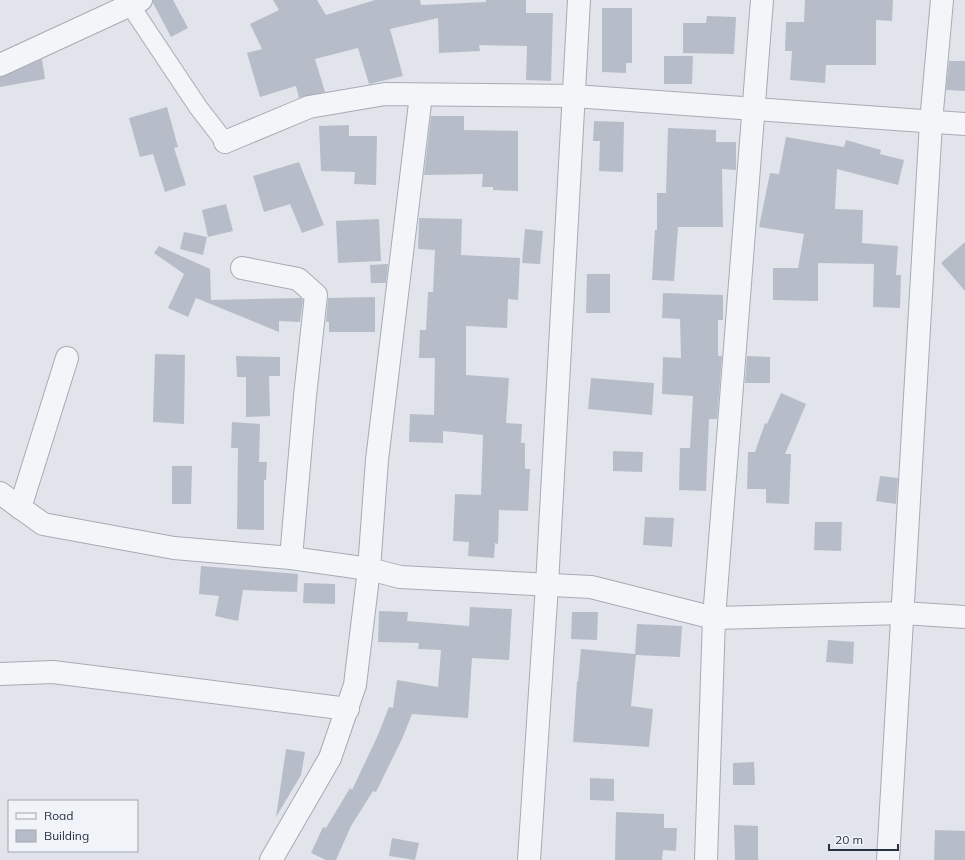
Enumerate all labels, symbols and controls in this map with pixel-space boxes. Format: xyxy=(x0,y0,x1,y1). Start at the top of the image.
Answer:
legend xyxy=(8,800,138,852)
text: Road xyxy=(44,808,73,823)
scale bar xyxy=(829,826,898,852)
text: Building xyxy=(44,828,89,843)
text: 20 m xyxy=(835,832,863,847)

